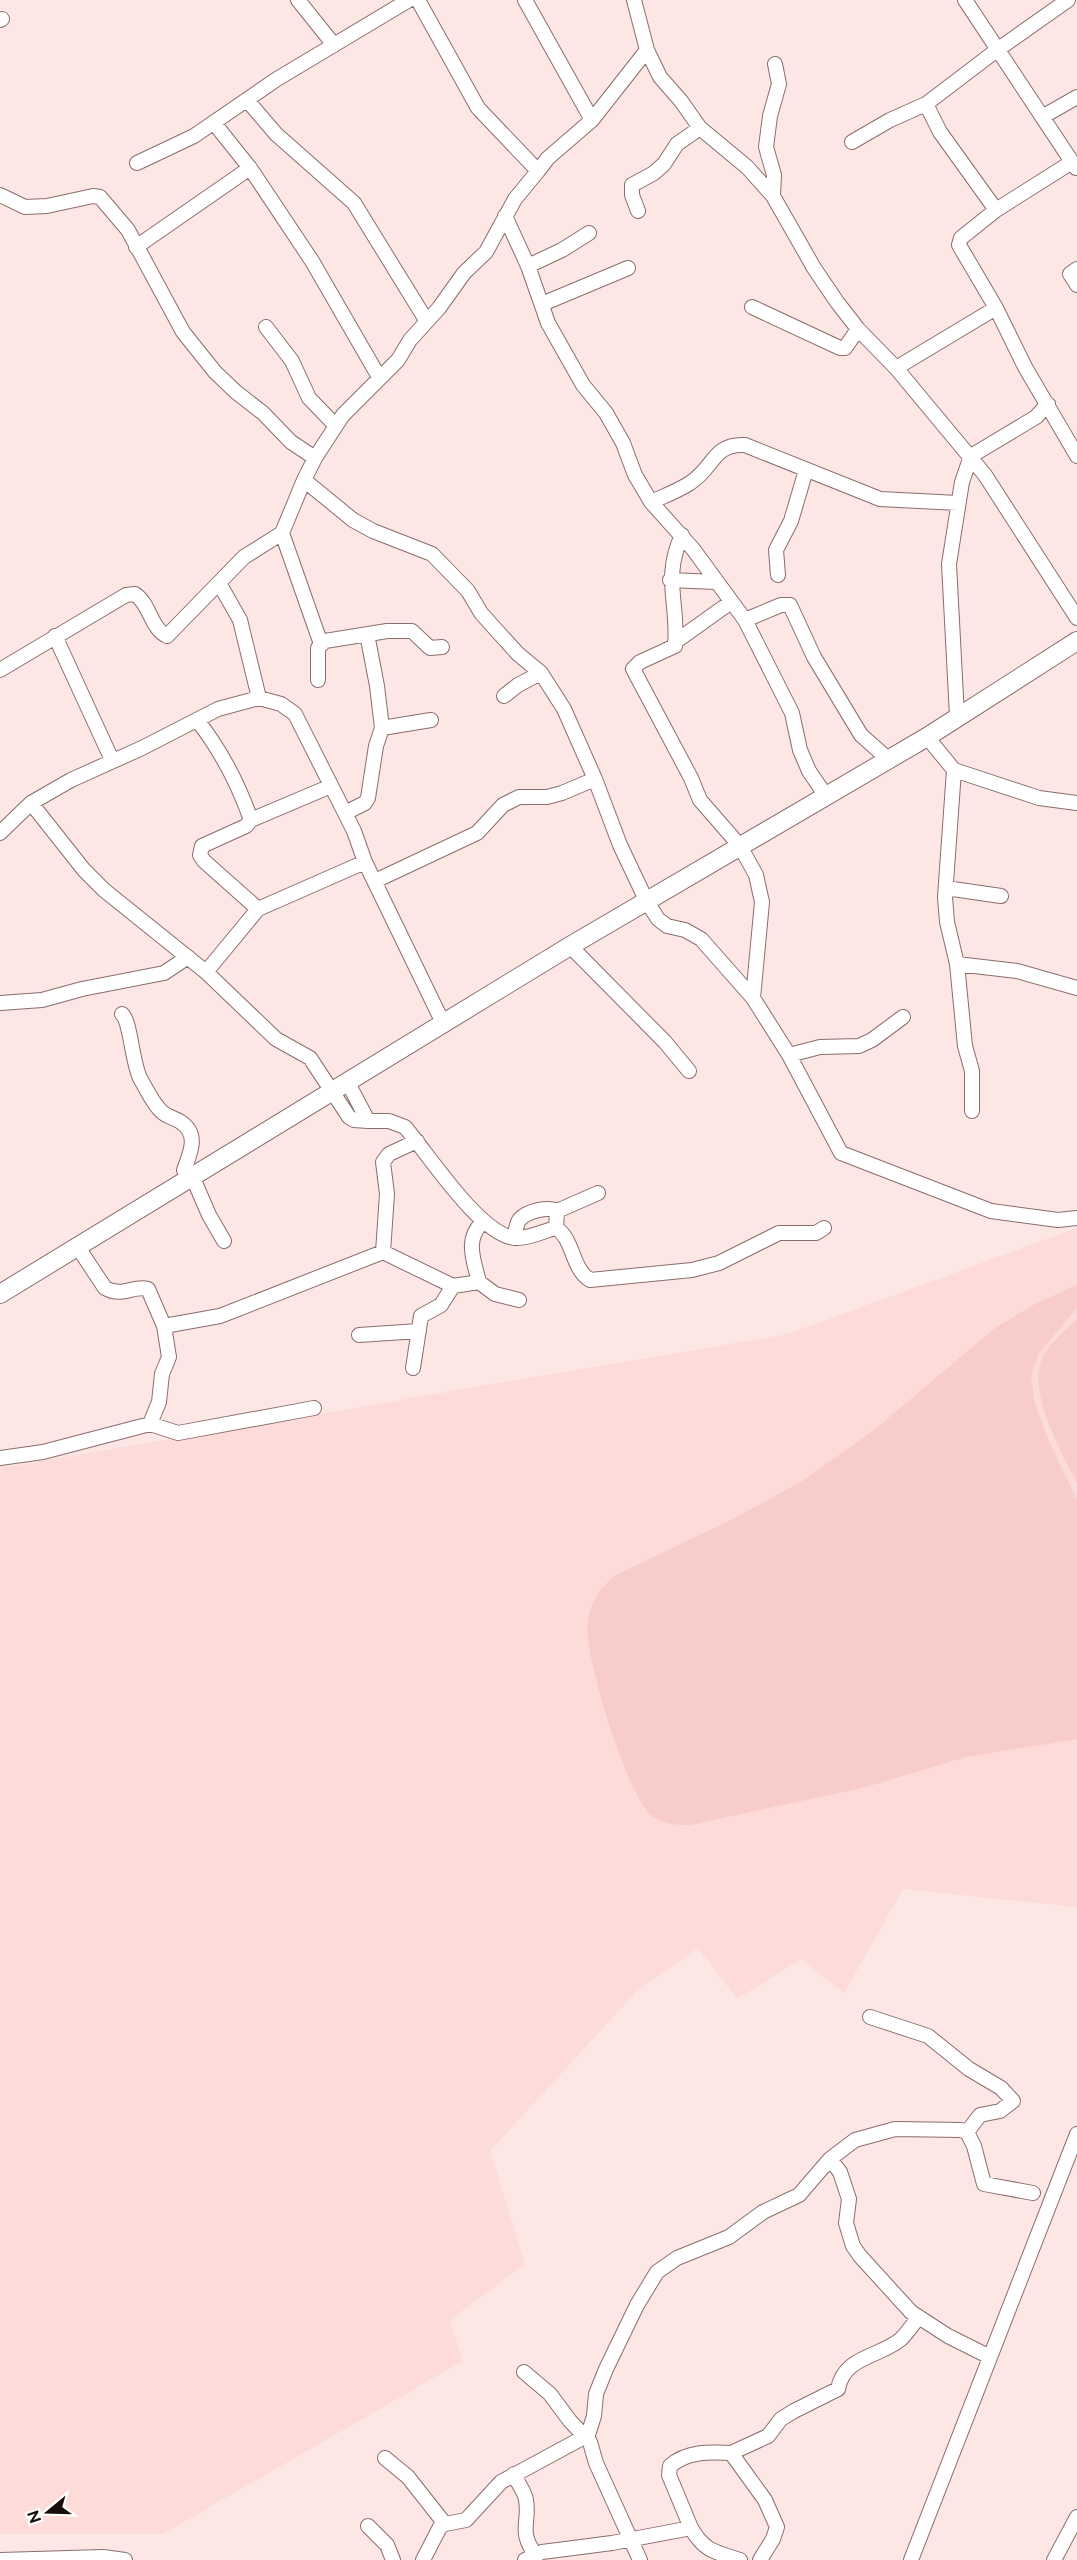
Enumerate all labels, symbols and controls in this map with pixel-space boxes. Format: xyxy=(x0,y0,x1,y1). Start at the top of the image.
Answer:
north arrow xyxy=(18,2482,78,2542)
text: N xyxy=(23,2508,45,2526)

